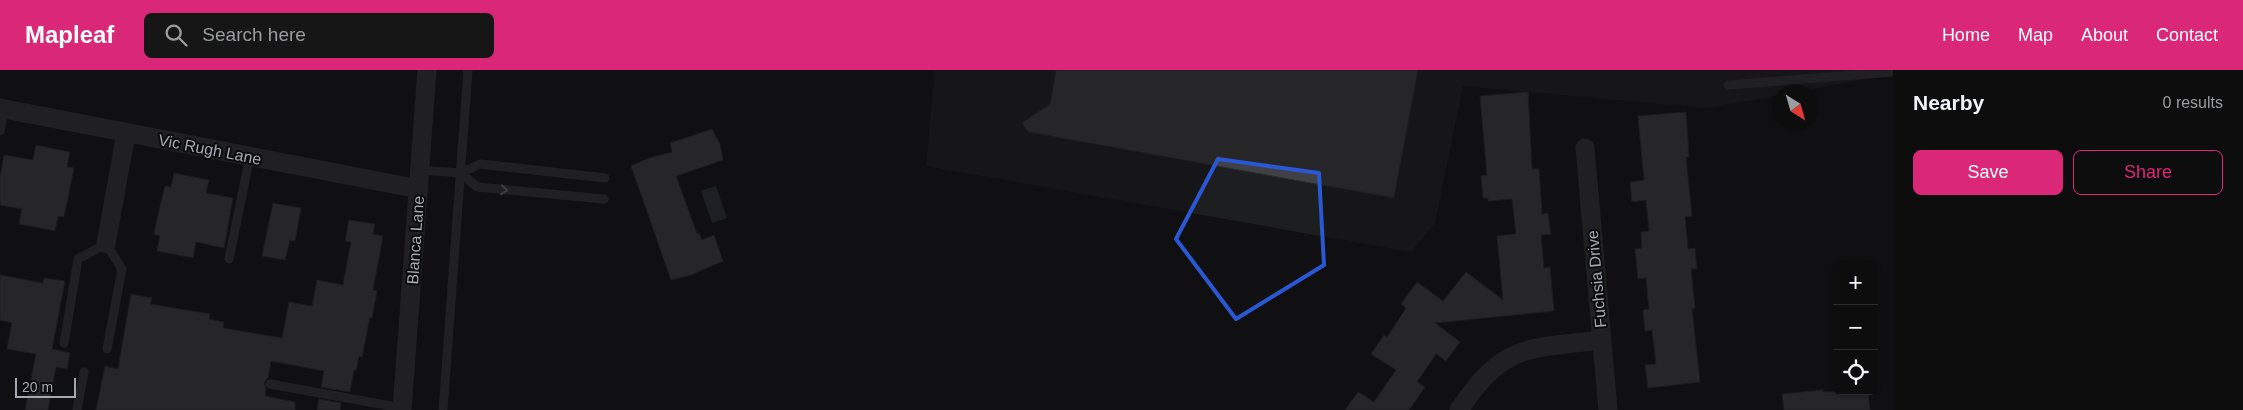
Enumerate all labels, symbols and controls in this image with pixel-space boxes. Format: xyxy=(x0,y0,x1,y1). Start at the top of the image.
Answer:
search box xyxy=(144,13,494,58)
text: Mapleaf xyxy=(25,21,114,48)
icon: search xyxy=(162,21,190,49)
text: Search here xyxy=(202,24,306,45)
text: Home xyxy=(1942,25,1990,45)
text: Map xyxy=(2018,25,2053,45)
text: About xyxy=(2081,25,2128,45)
text: Contact xyxy=(2156,25,2218,45)
north arrow xyxy=(1773,85,1818,130)
text: Nearby xyxy=(1913,91,1984,114)
text: 0 results xyxy=(2163,94,2223,111)
street label: Vic Rugh Lane xyxy=(157,131,263,168)
button: Save xyxy=(1913,150,2063,195)
button: Share xyxy=(2073,150,2223,195)
one-way arrow xyxy=(500,184,508,195)
street label: Blanca Lane xyxy=(404,195,427,285)
street label: Fuchsia Drive xyxy=(1584,229,1609,328)
map controls xyxy=(1833,260,1878,395)
button: + xyxy=(1833,260,1878,305)
button: − xyxy=(1833,305,1878,350)
button: locate xyxy=(1833,350,1878,395)
scale bar xyxy=(15,375,76,398)
text: 20 m xyxy=(22,379,53,395)

